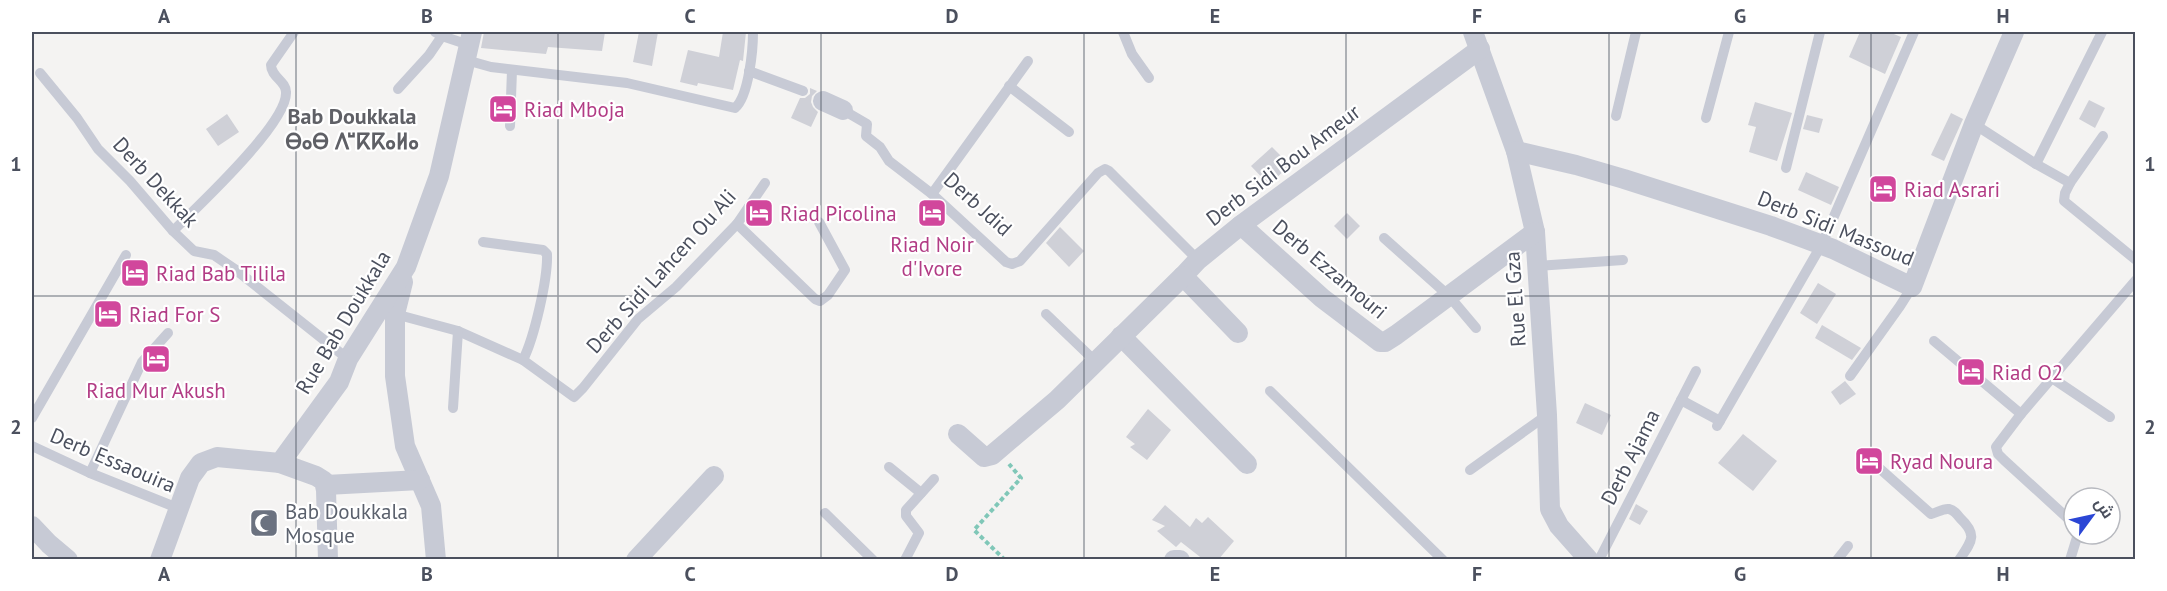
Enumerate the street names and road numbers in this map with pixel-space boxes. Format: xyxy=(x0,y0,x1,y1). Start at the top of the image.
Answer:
street label: Derb Sidi Bou Ameur xyxy=(1201,98,1365,232)
street label: Derb Dekkak xyxy=(107,131,205,233)
street label: Derb Jdid xyxy=(938,166,1018,242)
street label: Derb Sidi Lahcen Ou Ali xyxy=(580,183,742,359)
street label: Derb Sidi Massoud xyxy=(1754,184,1918,272)
street label: Derb Ezzamouri xyxy=(1267,213,1393,325)
street label: Rue Bab Doukkala xyxy=(289,245,397,399)
street label: Rue El Gza xyxy=(1498,250,1532,348)
street label: Derb Ajama xyxy=(1594,405,1666,509)
street label: Derb Essaouira xyxy=(46,421,180,499)

